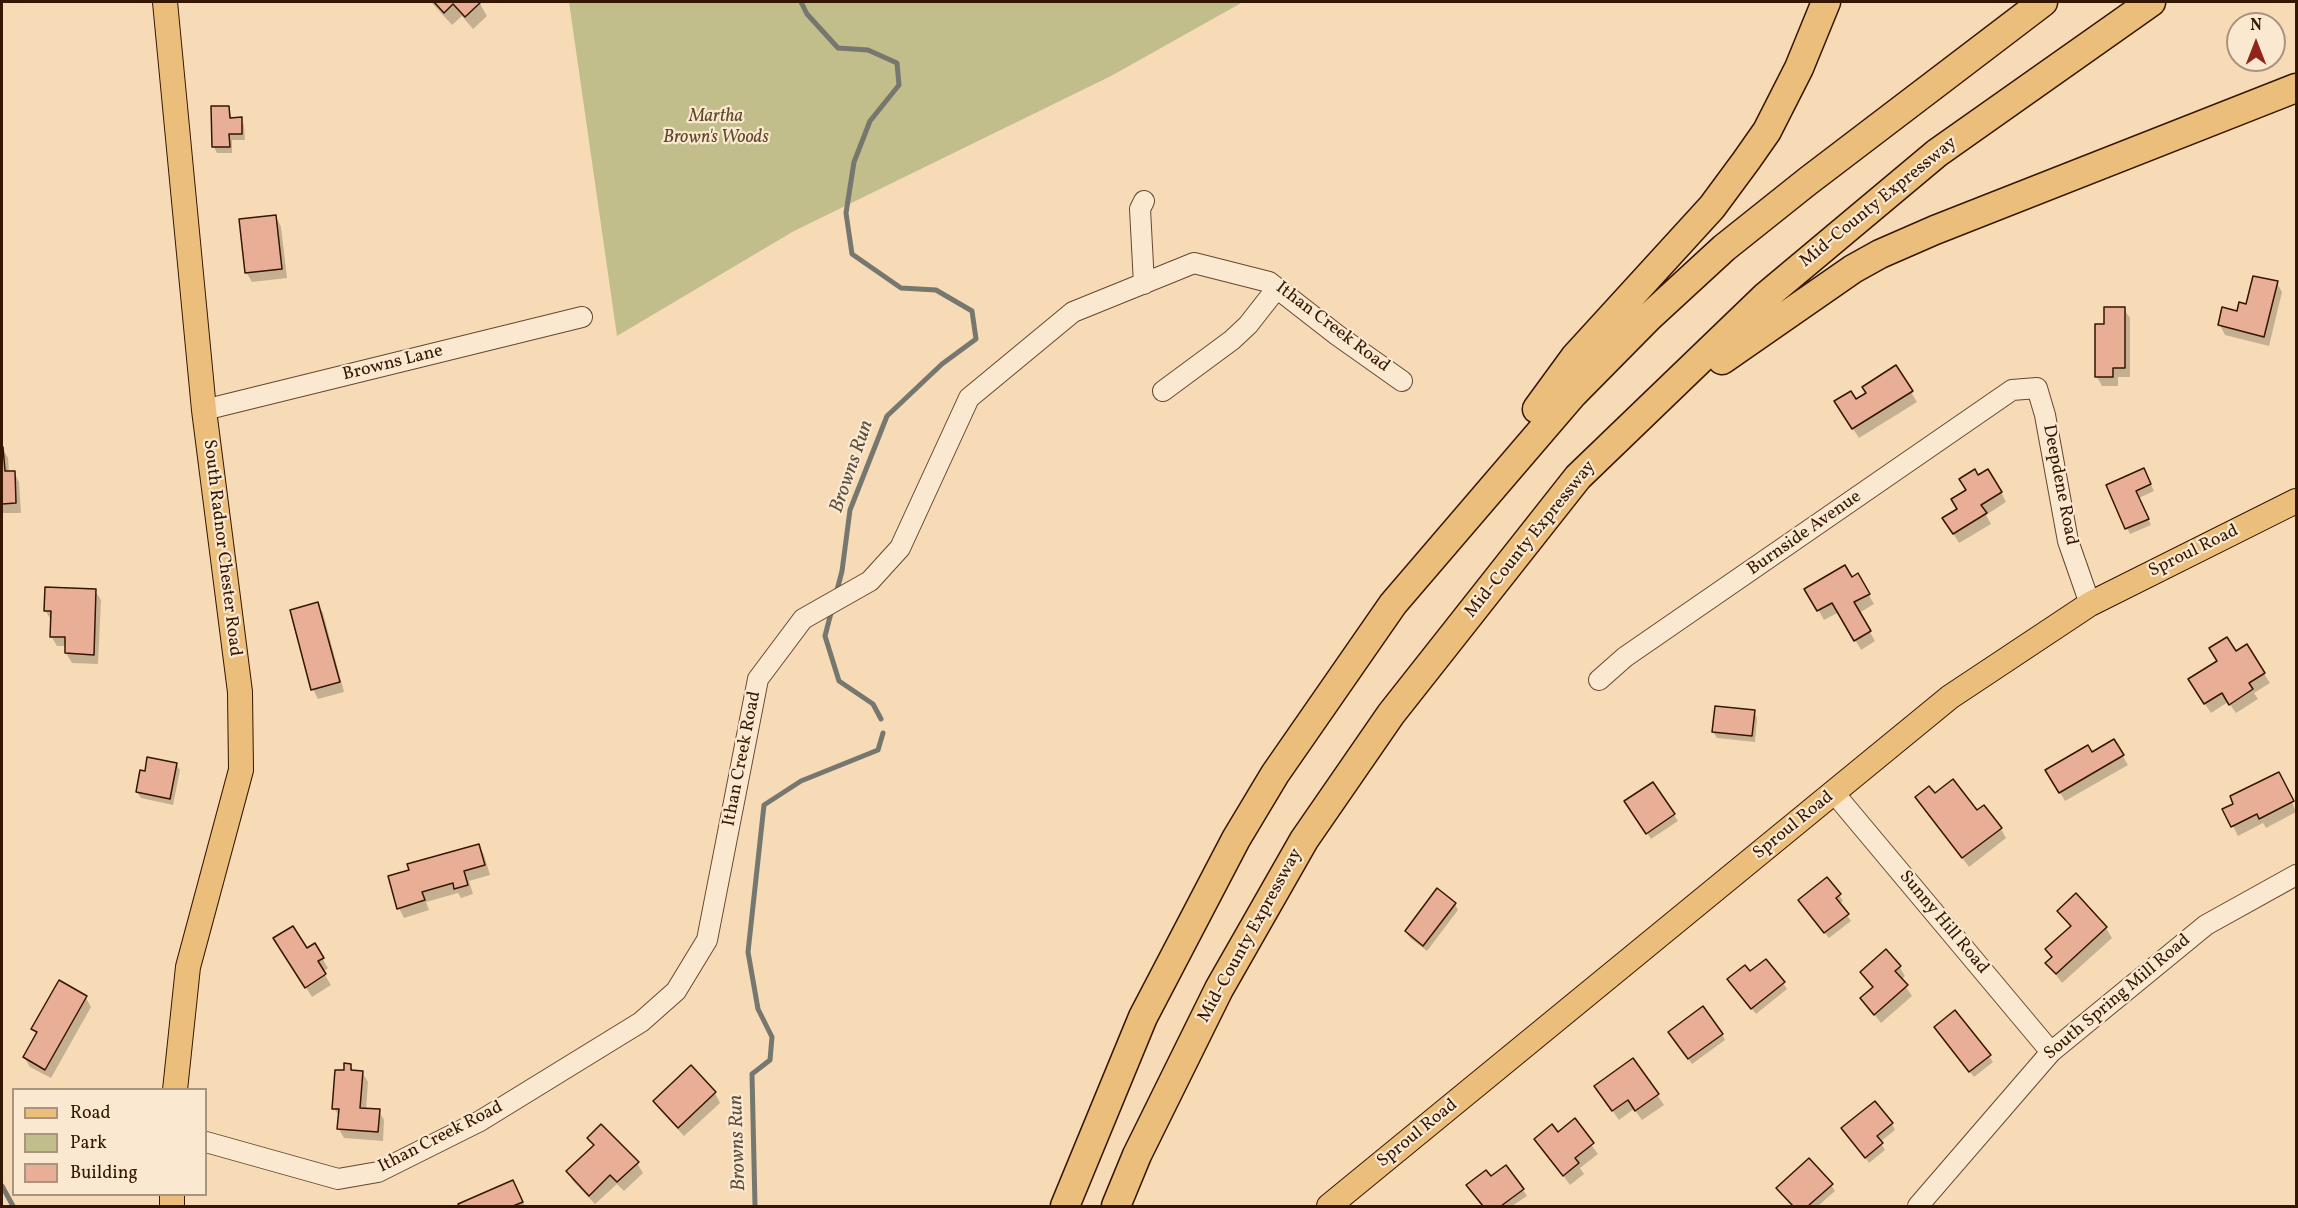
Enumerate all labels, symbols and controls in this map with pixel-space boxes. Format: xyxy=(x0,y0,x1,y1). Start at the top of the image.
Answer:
north arrow xyxy=(2226,12,2286,72)
text: N xyxy=(2250,15,2262,37)
park label: Martha Brown's Woods xyxy=(663,107,769,150)
street label: Mid-County Expressway xyxy=(1796,133,1962,273)
street label: Ithan Creek Road xyxy=(1271,278,1393,378)
street label: Browns Lane xyxy=(341,341,445,387)
water label: Browns Run xyxy=(826,418,880,516)
street label: Deepdene Road xyxy=(2037,423,2081,547)
street label: South Radnor Chester Road xyxy=(197,438,245,658)
street label: Mid-County Expressway xyxy=(1461,457,1601,623)
street label: Burnside Avenue xyxy=(1744,487,1866,581)
street label: Sproul Road xyxy=(2146,521,2242,583)
street label: Ithan Creek Road xyxy=(719,690,767,828)
street label: Sproul Road xyxy=(1749,787,1839,865)
street label: Mid-County Expressway xyxy=(1194,845,1308,1027)
street label: Sunny Hill Road xyxy=(1894,867,1992,979)
street label: South Spring Mill Road xyxy=(2040,931,2196,1065)
legend xyxy=(12,1088,207,1196)
water label: Browns Run xyxy=(725,1094,753,1192)
street label: Sproul Road xyxy=(1373,1095,1463,1173)
street label: Ithan Creek Road xyxy=(375,1097,507,1179)
text: Road xyxy=(70,1101,111,1126)
text: Park xyxy=(70,1131,107,1156)
text: Building xyxy=(70,1161,138,1186)

